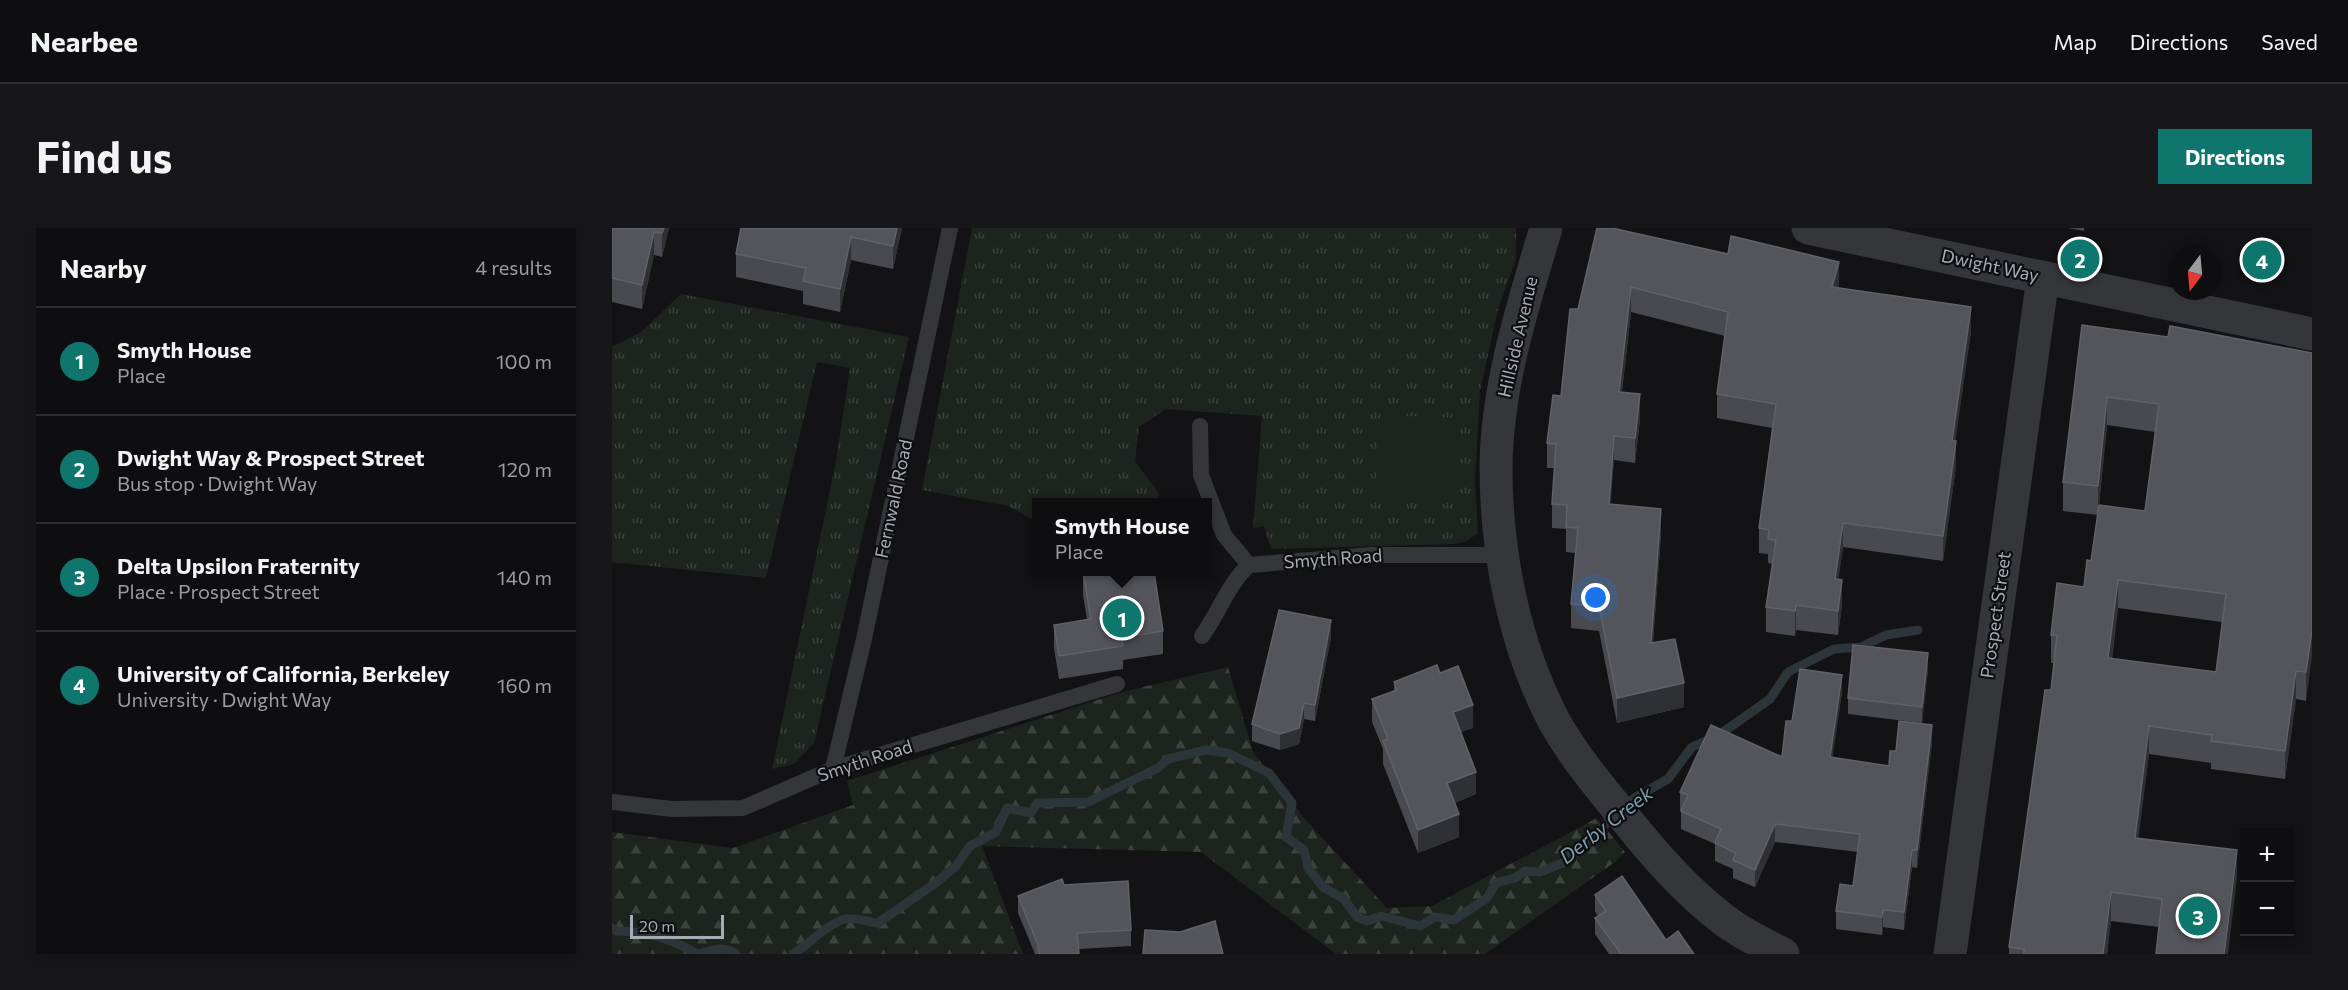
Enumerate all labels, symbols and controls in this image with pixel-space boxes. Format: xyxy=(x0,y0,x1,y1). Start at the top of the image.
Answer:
text: Nearbee xyxy=(30,24,138,58)
text: Map xyxy=(2054,29,2097,54)
text: Directions xyxy=(2130,29,2228,54)
text: Saved xyxy=(2261,29,2318,54)
button: Directions xyxy=(2158,129,2312,184)
text: Find us xyxy=(36,130,172,182)
pin: 2 xyxy=(2060,237,2100,282)
pin: 4 xyxy=(2242,237,2282,282)
street label: Dwight Way xyxy=(1939,244,2041,286)
north arrow xyxy=(2168,246,2222,300)
text: Nearby xyxy=(60,252,147,283)
text: 4 results xyxy=(475,255,552,279)
street label: Hillside Avenue xyxy=(1492,274,1542,399)
text: Smyth House xyxy=(117,336,251,363)
text: 1 xyxy=(75,349,84,373)
text: 100 m xyxy=(496,349,552,373)
text: Place xyxy=(117,363,166,387)
street label: Fernwald Road xyxy=(870,437,916,560)
text: Dwight Way & Prospect Street xyxy=(117,444,425,471)
text: 2 xyxy=(74,457,85,481)
text: 120 m xyxy=(498,457,552,481)
text: Bus stop · Dwight Way xyxy=(117,471,317,495)
popup xyxy=(1032,498,1212,576)
text: Smyth House xyxy=(1055,512,1189,539)
text: Place xyxy=(1055,539,1103,563)
street label: Smyth Road xyxy=(1283,544,1383,572)
street label: Prospect Street xyxy=(1975,550,2015,680)
text: Delta Upsilon Fraternity xyxy=(117,552,360,579)
text: 3 xyxy=(74,565,85,589)
text: 140 m xyxy=(497,565,552,589)
text: Place · Prospect Street xyxy=(117,579,320,603)
your location xyxy=(1581,583,1610,612)
pin: 1 xyxy=(1102,596,1142,640)
text: University of California, Berkeley xyxy=(117,660,450,687)
text: 4 xyxy=(73,673,86,697)
text: 160 m xyxy=(497,673,552,697)
text: University · Dwight Way xyxy=(117,687,332,711)
street label: Smyth Road xyxy=(814,734,915,786)
water label: Derby Creek xyxy=(1554,780,1658,868)
map controls xyxy=(2240,828,2294,936)
button: + xyxy=(2240,828,2294,882)
button: − xyxy=(2240,882,2294,936)
pin: 3 xyxy=(2178,894,2218,938)
scale bar xyxy=(630,912,724,940)
text: 20 m xyxy=(639,916,675,935)

